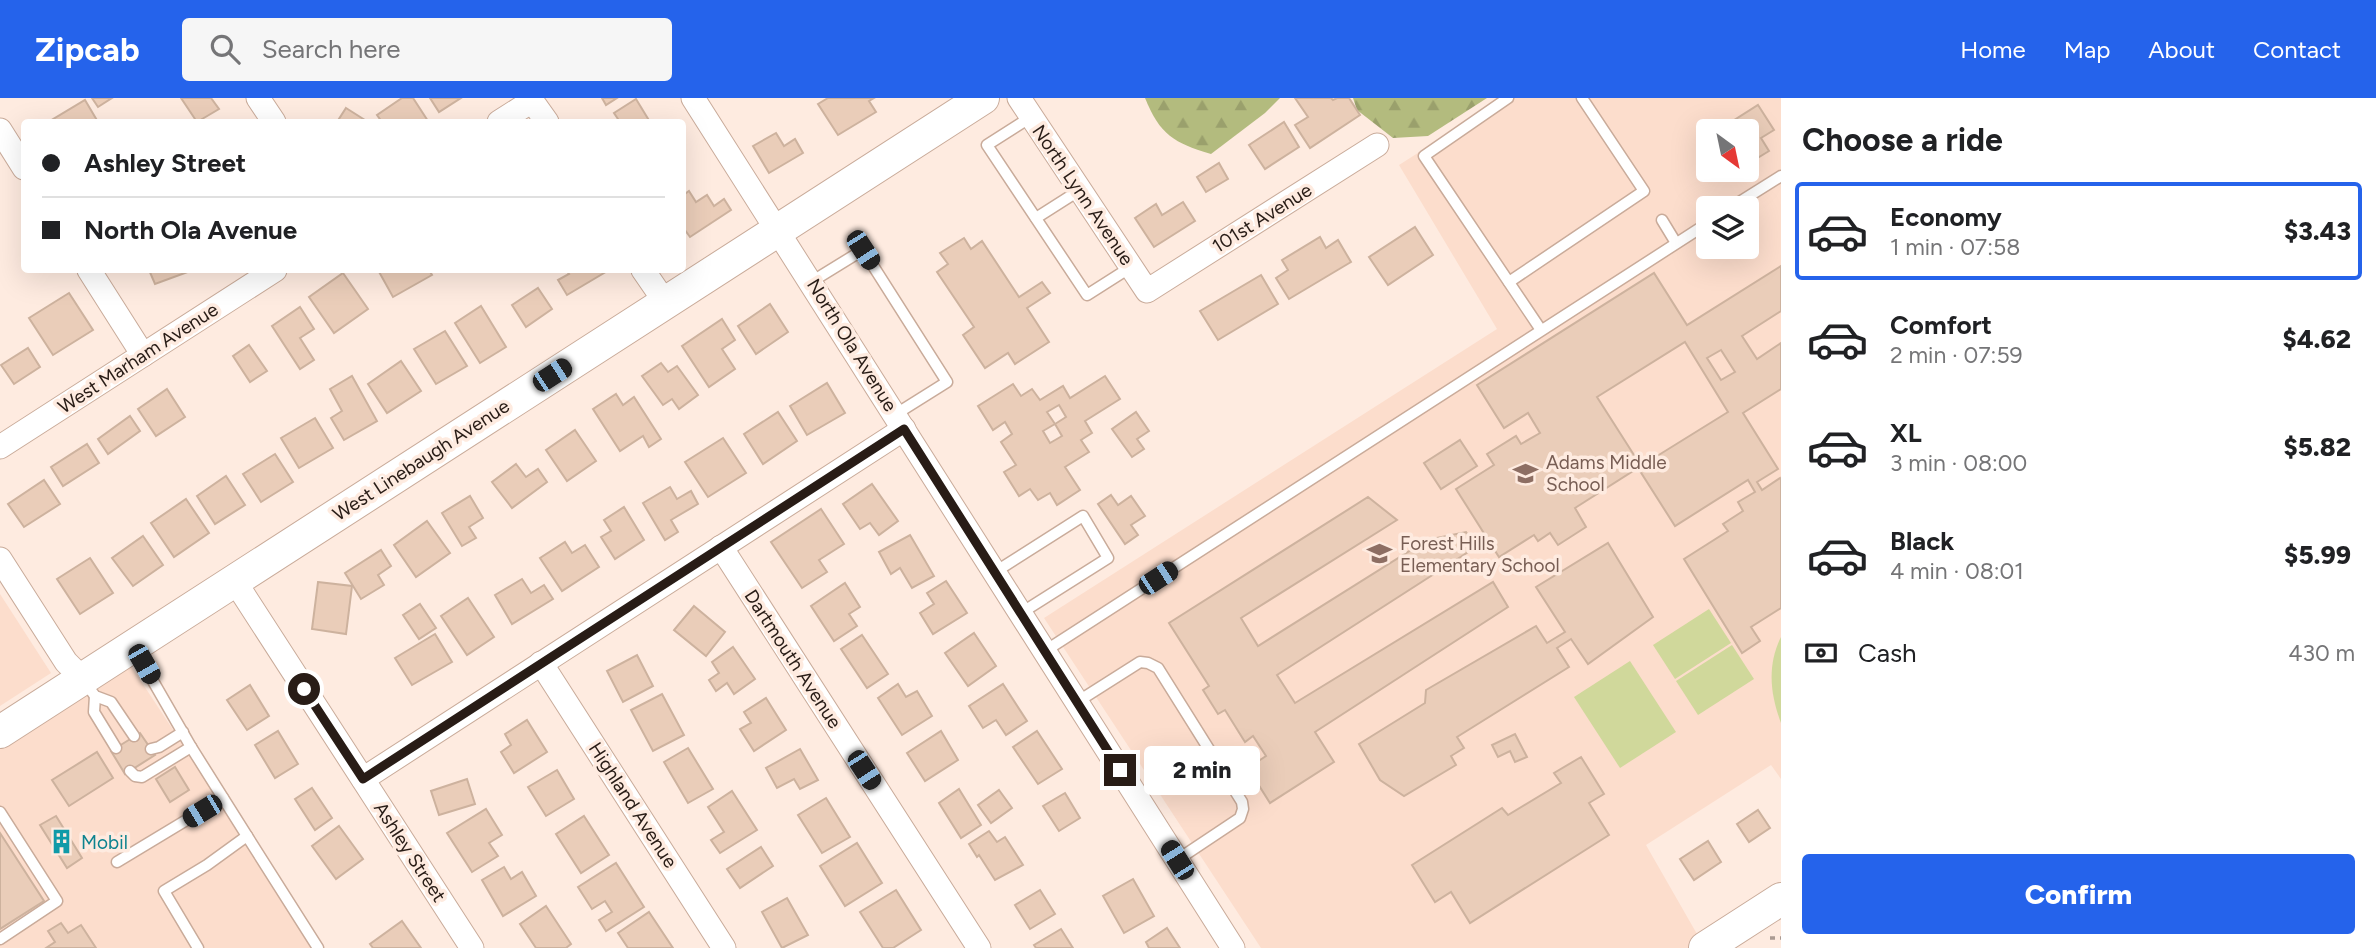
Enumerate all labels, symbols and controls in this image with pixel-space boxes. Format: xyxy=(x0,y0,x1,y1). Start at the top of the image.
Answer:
search box xyxy=(182,18,672,81)
text: Zipcab xyxy=(35,30,140,69)
icon: search xyxy=(206,30,244,68)
text: Search here xyxy=(262,33,401,65)
text: Home xyxy=(1960,35,2026,64)
text: Map xyxy=(2064,35,2110,64)
text: About xyxy=(2148,35,2215,64)
text: Contact xyxy=(2253,35,2341,64)
north arrow xyxy=(1696,119,1759,182)
map controls xyxy=(1696,119,1759,259)
street label: North Lynn Avenue xyxy=(1027,120,1139,270)
text: Choose a ride xyxy=(1802,121,2003,159)
text: Ashley Street xyxy=(84,147,246,179)
street label: 101st Avenue xyxy=(1208,178,1316,258)
button: layers xyxy=(1696,196,1759,259)
icon: car xyxy=(1806,200,1869,263)
text: Economy xyxy=(1890,201,2002,233)
text: North Ola Avenue xyxy=(84,214,297,246)
text: $3.43 xyxy=(2284,215,2351,247)
car xyxy=(843,227,884,273)
text: 1 min · 07:58 xyxy=(1890,233,2020,261)
street label: North Ola Avenue xyxy=(802,274,902,416)
street label: West Marham Avenue xyxy=(54,298,222,418)
icon: car xyxy=(1806,308,1869,371)
text: Comfort xyxy=(1890,309,1992,341)
text: $4.62 xyxy=(2283,323,2351,355)
text: 2 min · 07:59 xyxy=(1890,341,2023,369)
car xyxy=(529,355,576,395)
street label: West Linebaugh Avenue xyxy=(328,394,514,526)
icon: car xyxy=(1806,416,1869,479)
text: XL xyxy=(1890,417,1922,449)
text: $5.82 xyxy=(2283,431,2351,463)
text: 3 min · 08:00 xyxy=(1890,449,2027,477)
place label: Adams Middle School xyxy=(1546,451,1667,496)
school or university icon: Adams Middle School xyxy=(1512,459,1540,487)
icon: car xyxy=(1806,524,1869,587)
text: Black xyxy=(1890,525,1954,557)
place label: Forest Hills Elementary School xyxy=(1400,532,1560,577)
text: $5.99 xyxy=(2284,539,2351,571)
school or university icon: Forest Hills Elementary School xyxy=(1366,540,1394,568)
text: 4 min · 08:01 xyxy=(1890,557,2024,585)
car xyxy=(1135,558,1182,598)
street label: Dartmouth Avenue xyxy=(740,585,846,733)
icon: cash xyxy=(1802,634,1840,672)
text: Cash xyxy=(1858,637,1917,669)
text: 430 m xyxy=(2288,639,2355,667)
car xyxy=(125,641,164,687)
route start xyxy=(288,673,320,705)
street label: Highland Avenue xyxy=(584,738,682,872)
callout: 2 min xyxy=(1144,746,1260,794)
car xyxy=(844,747,885,793)
route end xyxy=(1104,754,1136,786)
text: 2 min xyxy=(1173,756,1231,784)
car xyxy=(179,791,226,831)
street label: Ashley Street xyxy=(369,798,451,906)
building icon: Mobil xyxy=(47,828,75,856)
place label: Mobil xyxy=(81,831,128,854)
car xyxy=(1157,837,1198,883)
button: Confirm xyxy=(1802,854,2355,934)

